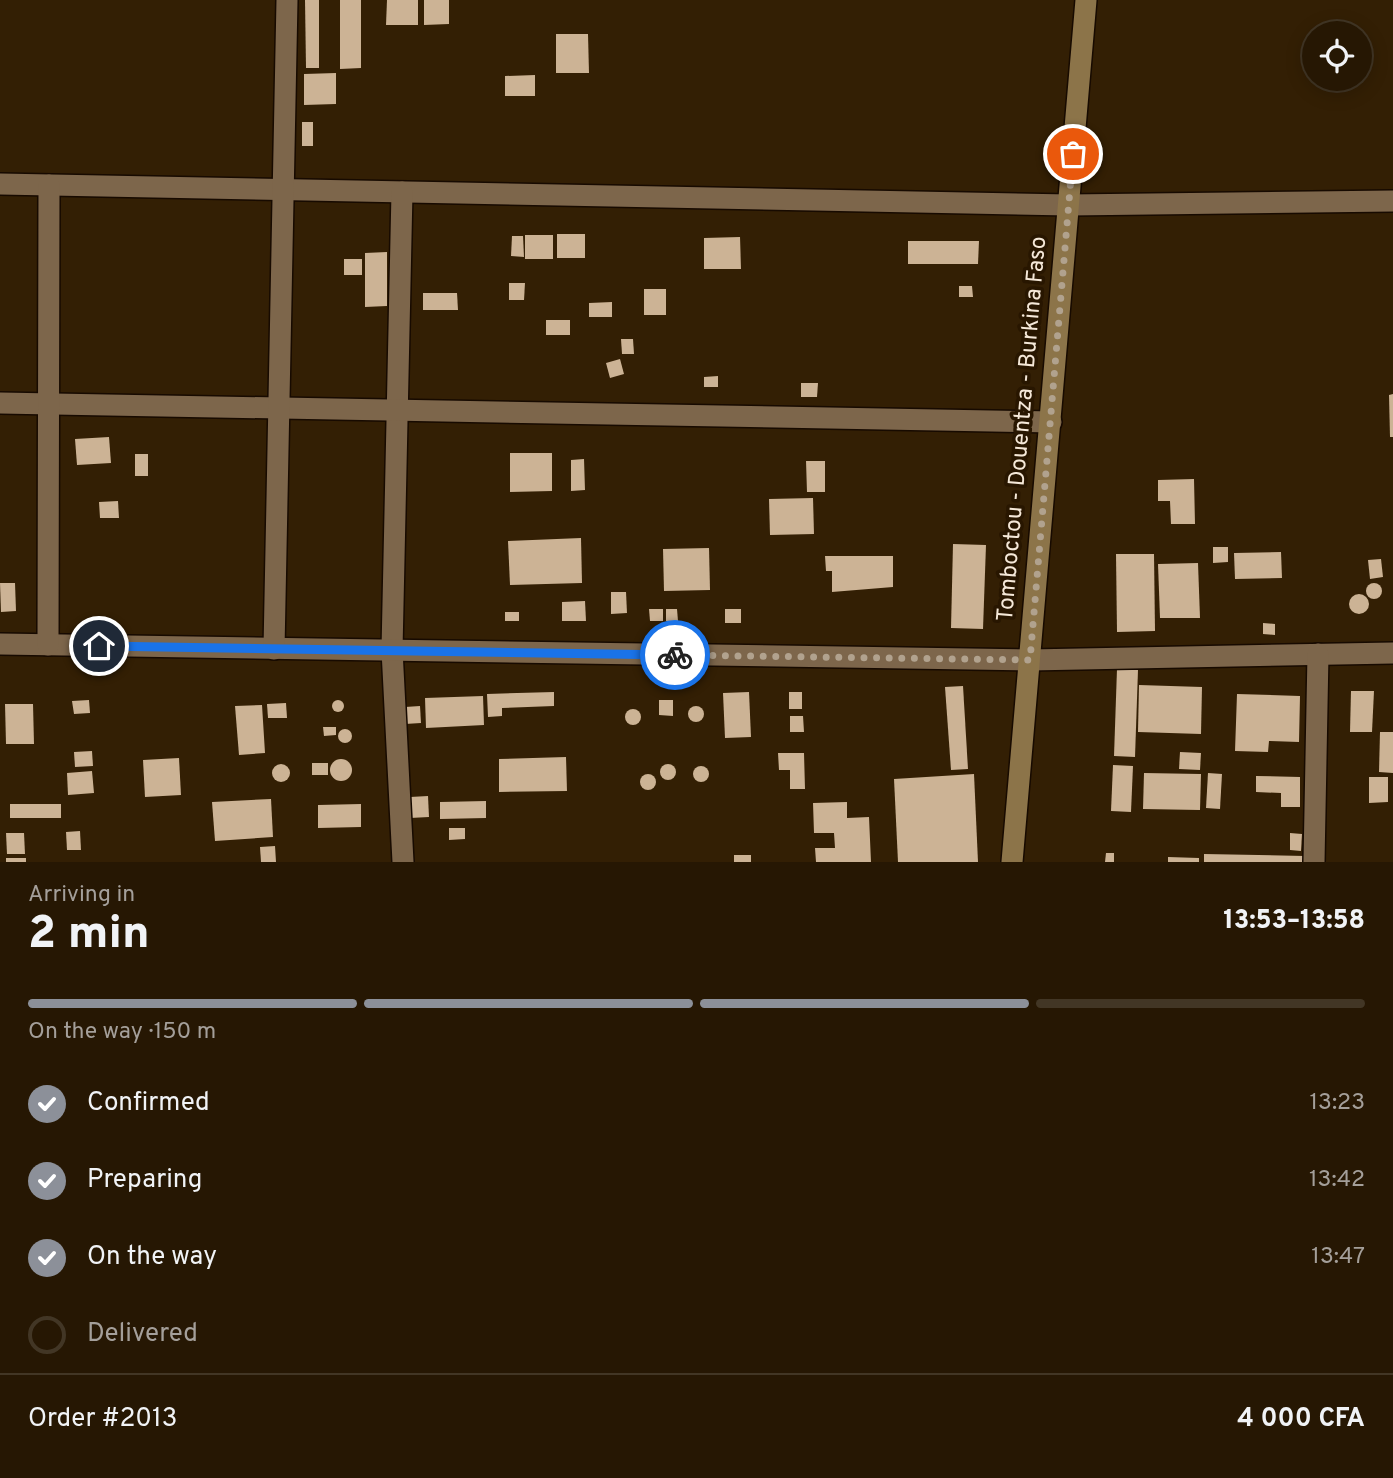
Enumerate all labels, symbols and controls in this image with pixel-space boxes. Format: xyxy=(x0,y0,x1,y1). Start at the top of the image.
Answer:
map controls xyxy=(1302,21,1372,91)
button: locate xyxy=(1302,21,1372,91)
pin xyxy=(1043,124,1103,184)
icon: bag xyxy=(1054,135,1092,173)
street label: Tomboctou - Douentza - Burkina Faso xyxy=(992,235,1054,623)
pin xyxy=(69,616,129,676)
courier xyxy=(640,620,710,690)
icon: home xyxy=(80,627,118,665)
icon: bike xyxy=(656,636,694,674)
text: Arriving in xyxy=(28,881,135,910)
text: 13:53–13:58 xyxy=(1223,905,1365,938)
text: 2 min xyxy=(28,906,150,965)
text: On the way · 150 m xyxy=(28,1018,216,1047)
icon: check xyxy=(28,1085,66,1123)
text: Confirmed xyxy=(87,1087,210,1120)
text: 13:23 xyxy=(1309,1089,1365,1118)
icon: check xyxy=(28,1162,66,1200)
text: Preparing xyxy=(87,1164,202,1197)
text: 13:42 xyxy=(1309,1166,1365,1195)
icon: check xyxy=(28,1239,66,1277)
text: On the way xyxy=(87,1241,217,1274)
text: 13:47 xyxy=(1311,1243,1365,1272)
text: Delivered xyxy=(87,1318,198,1351)
text: Order #2013 xyxy=(28,1403,177,1436)
text: 4 000 CFA xyxy=(1237,1403,1365,1436)

